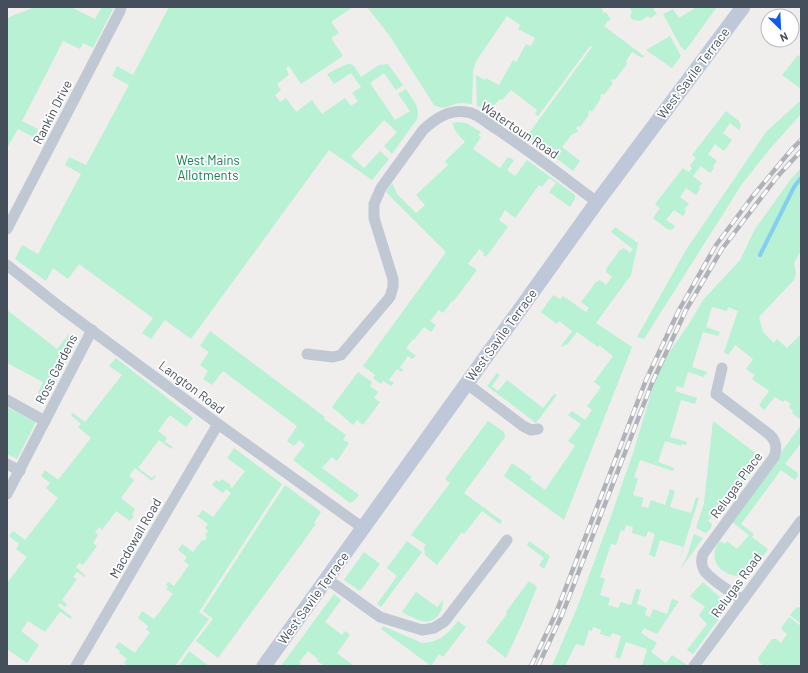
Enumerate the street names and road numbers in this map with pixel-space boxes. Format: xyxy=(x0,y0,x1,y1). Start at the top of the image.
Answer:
street label: West Savile Terrace xyxy=(653,24,733,122)
street label: Rankin Drive xyxy=(29,77,75,147)
street label: Watertoun Road xyxy=(478,98,562,162)
street label: West Savile Terrace xyxy=(462,286,540,384)
street label: Ross Gardens xyxy=(32,331,80,407)
street label: Langton Road xyxy=(156,357,228,417)
street label: Relugas Place xyxy=(707,449,766,521)
street label: Macdowall Road xyxy=(106,495,164,581)
street label: West Savile Terrace xyxy=(274,549,352,647)
street label: Relugas Road xyxy=(707,550,765,620)

